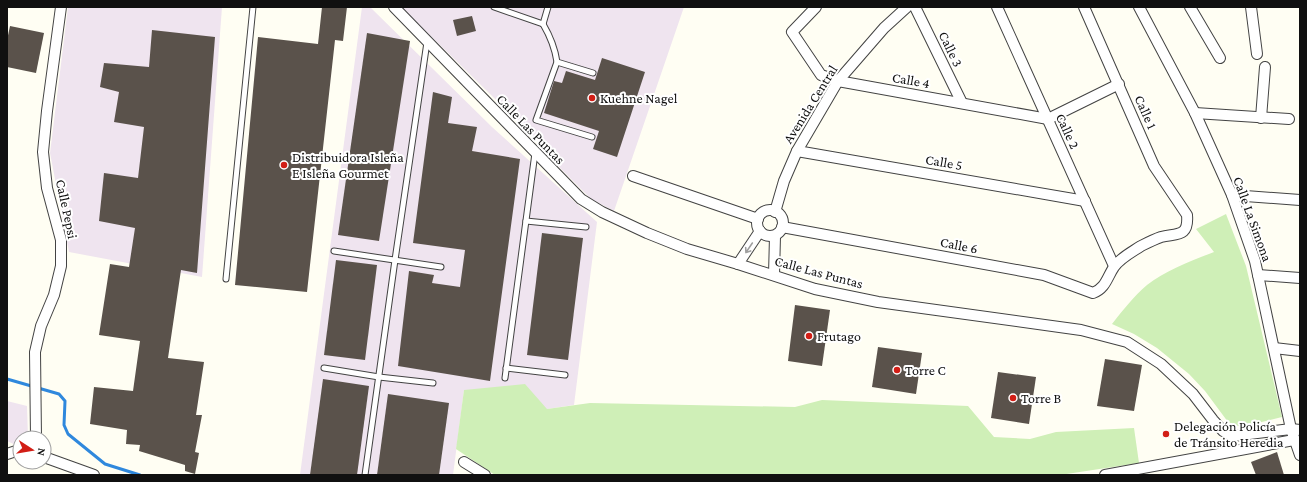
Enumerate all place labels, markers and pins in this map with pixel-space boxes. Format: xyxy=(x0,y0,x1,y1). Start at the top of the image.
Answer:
place label: Kuehne Nagel xyxy=(600,90,678,106)
marker: Kuehne Nagel xyxy=(587,93,597,103)
place label: Distribuidora Isleña E Isleña Gourmet xyxy=(292,149,404,181)
marker: Distribuidora Isleña E Isleña Gourmet xyxy=(279,160,289,170)
place label: Frutago xyxy=(817,328,861,344)
marker: Frutago xyxy=(804,331,814,341)
place label: Torre C xyxy=(905,362,946,378)
marker: Torre C xyxy=(892,365,902,375)
place label: Torre B xyxy=(1021,390,1061,406)
marker: Torre B xyxy=(1008,393,1018,403)
place label: Delegación Policía de Tránsito Heredia xyxy=(1174,418,1284,450)
marker: Delegación Policía de Tránsito Heredia xyxy=(1161,429,1171,439)

